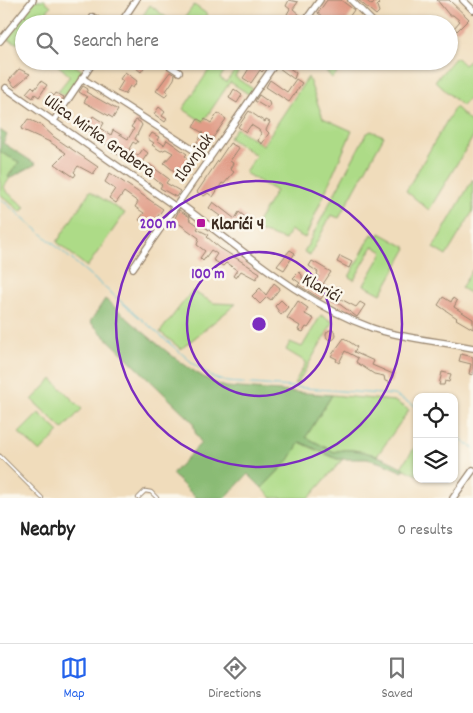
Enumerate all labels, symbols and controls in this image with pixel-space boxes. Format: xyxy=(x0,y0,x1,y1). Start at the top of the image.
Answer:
search box xyxy=(15,15,458,70)
icon: search xyxy=(33,29,61,57)
text: Search here xyxy=(73,29,159,56)
street label: Ulica Mirka Grabera xyxy=(38,89,160,185)
street label: Ilovnjak xyxy=(169,129,221,188)
place label: Klarići 4 xyxy=(211,213,264,238)
text: 200 m xyxy=(140,214,176,236)
marker: Klarići 4 xyxy=(195,217,207,229)
text: 100 m xyxy=(191,264,225,286)
street label: Klarići xyxy=(297,268,345,310)
centre of rings xyxy=(250,315,268,333)
map controls xyxy=(413,393,458,483)
button: locate xyxy=(413,393,458,438)
button: layers xyxy=(413,438,458,483)
text: Nearby xyxy=(20,516,75,546)
text: 0 results xyxy=(398,519,453,542)
tab: Map xyxy=(60,654,88,704)
tab: Directions xyxy=(208,654,261,704)
tab: Saved xyxy=(382,654,413,704)

